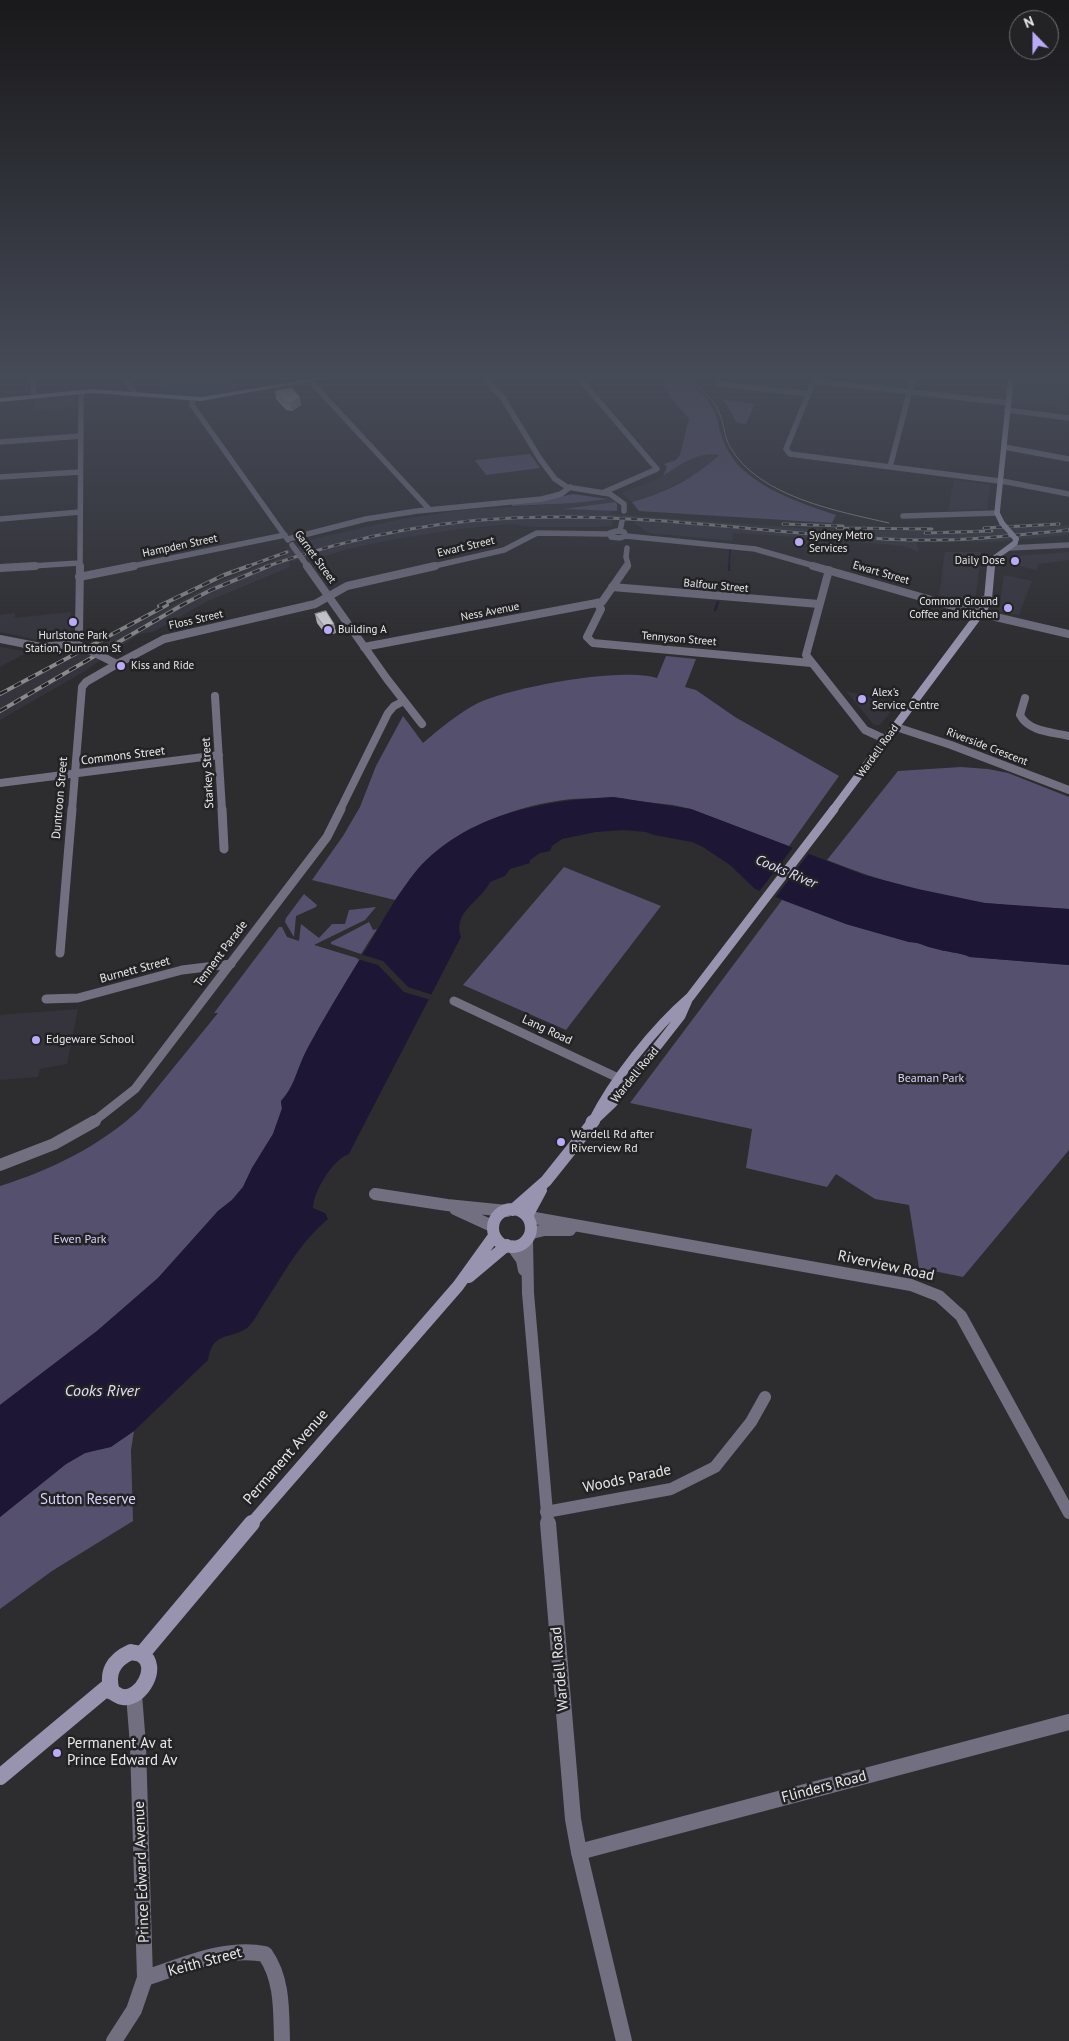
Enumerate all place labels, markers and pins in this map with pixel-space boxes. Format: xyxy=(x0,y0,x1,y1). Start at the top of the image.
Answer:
place label: Sydney Metro Services xyxy=(809,529,873,555)
marker: Sydney Metro Services xyxy=(793,536,805,548)
place label: Daily Dose xyxy=(955,554,1005,568)
marker: Daily Dose xyxy=(1009,555,1021,567)
place label: Common Ground Coffee and Kitchen xyxy=(909,595,998,621)
marker: Common Ground Coffee and Kitchen xyxy=(1002,602,1014,614)
marker: Hurlstone Park Station, Duntroon St xyxy=(67,616,79,628)
place label: Building A xyxy=(338,623,387,637)
marker: Building A xyxy=(322,624,334,636)
place label: Hurlstone Park Station, Duntroon St xyxy=(25,629,121,655)
place label: Kiss and Ride xyxy=(131,659,194,673)
marker: Kiss and Ride xyxy=(115,660,127,672)
place label: Alex's Service Centre xyxy=(872,686,939,712)
marker: Alex's Service Centre xyxy=(856,693,868,705)
place label: Edgeware School xyxy=(46,1033,134,1047)
marker: Edgeware School xyxy=(30,1034,42,1046)
place label: Wardell Rd after Riverview Rd xyxy=(571,1128,654,1156)
marker: Wardell Rd after Riverview Rd xyxy=(555,1136,567,1148)
place label: Permanent Av at Prince Edward Av xyxy=(67,1735,177,1770)
marker: Permanent Av at Prince Edward Av xyxy=(51,1747,63,1759)

